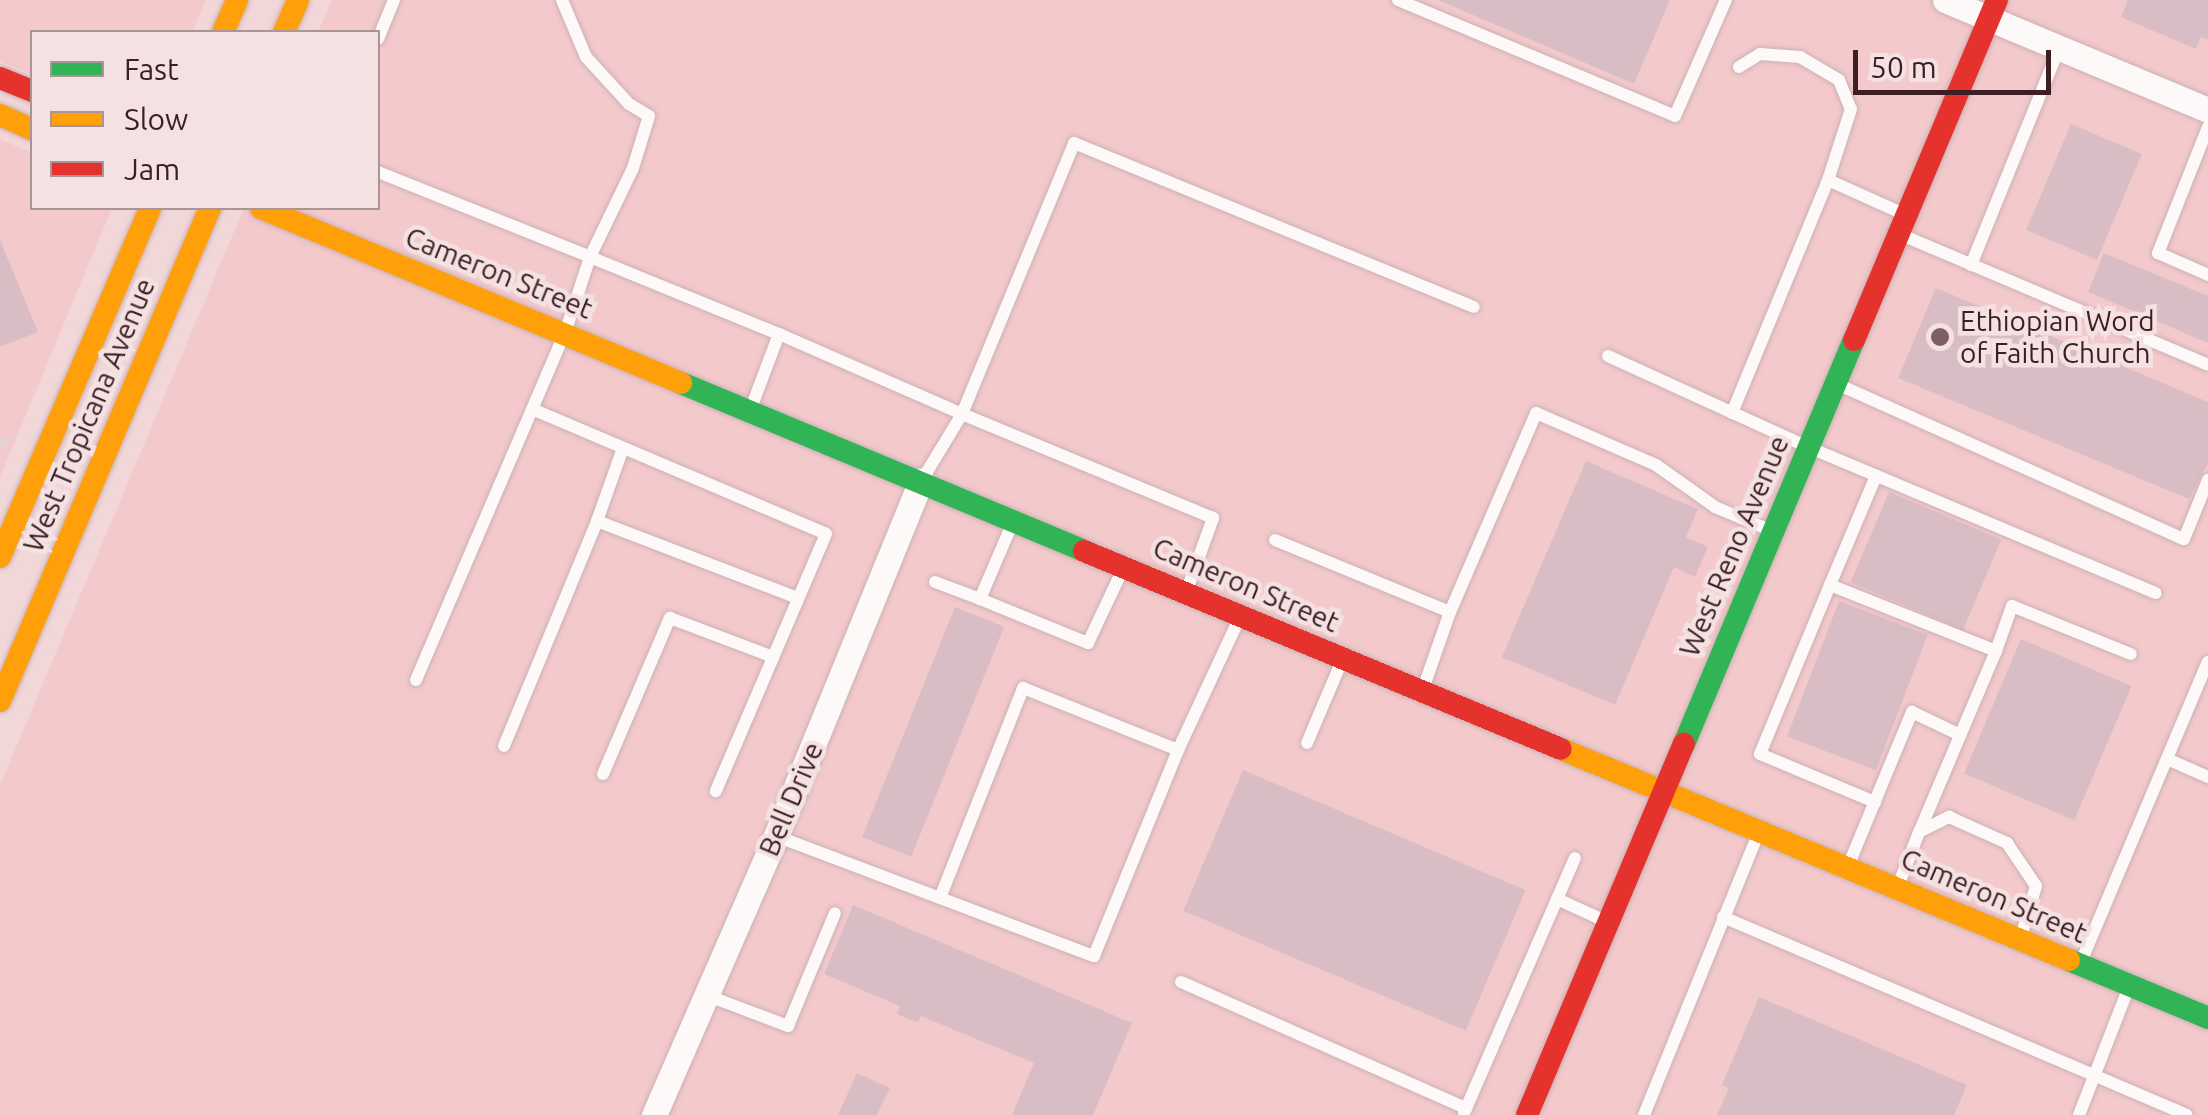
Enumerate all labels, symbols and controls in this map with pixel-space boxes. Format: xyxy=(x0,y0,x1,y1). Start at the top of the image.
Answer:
legend xyxy=(30,30,380,210)
scale bar xyxy=(1858,30,2056,92)
text: 50 m xyxy=(1870,50,1937,84)
text: Fast xyxy=(124,52,179,86)
text: Slow xyxy=(124,102,188,136)
text: Jam xyxy=(124,152,180,186)
street label: Cameron Street xyxy=(401,220,597,326)
street label: West Tropicana Avenue xyxy=(16,273,162,557)
place label: Ethiopian Word of Faith Church xyxy=(1960,304,2155,370)
marker: Ethiopian Word of Faith Church xyxy=(1929,326,1951,348)
street label: West Reno Avenue xyxy=(1672,431,1796,661)
street label: Cameron Street xyxy=(1148,531,1344,639)
street label: Bell Drive xyxy=(752,737,830,861)
street label: Cameron Street xyxy=(1896,842,2092,950)

